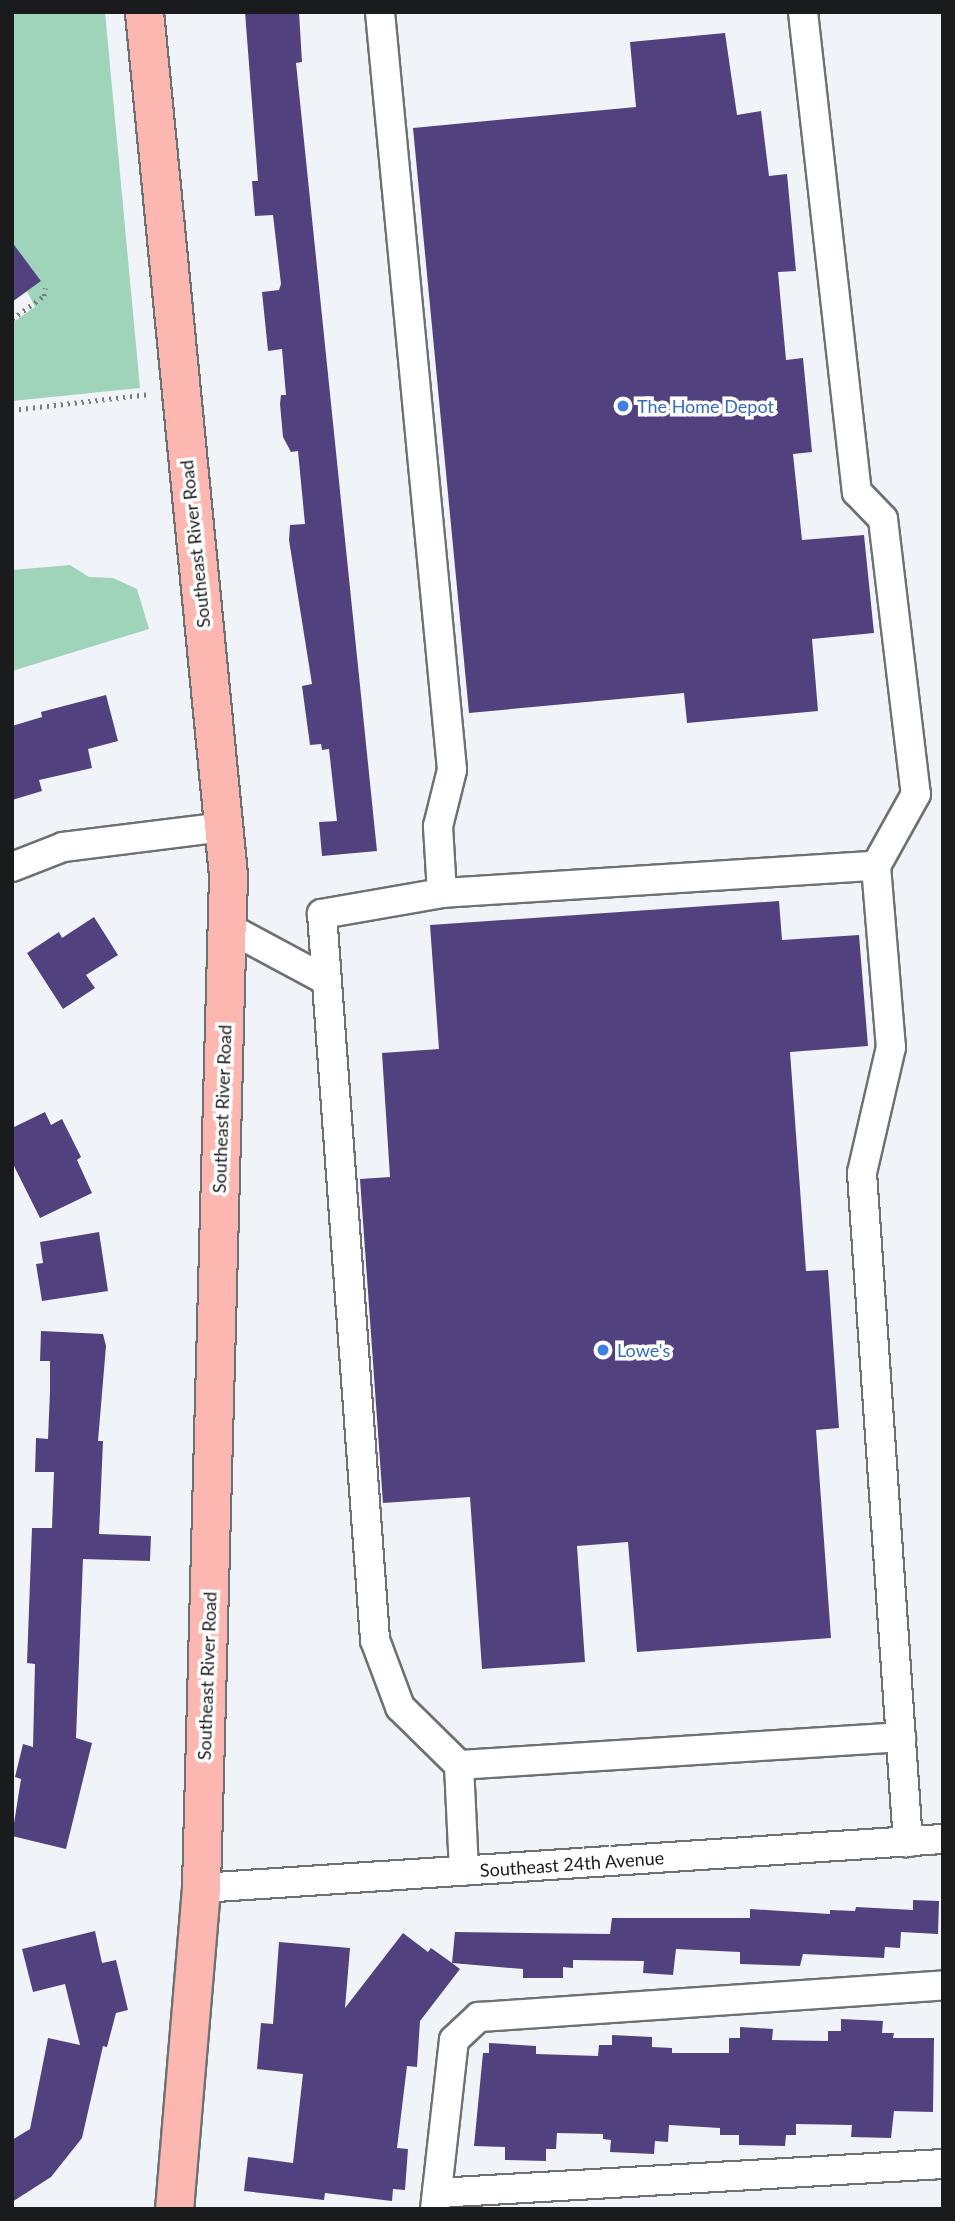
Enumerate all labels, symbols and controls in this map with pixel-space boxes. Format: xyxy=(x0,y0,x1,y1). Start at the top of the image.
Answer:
place label: The Home Depot xyxy=(637,395,774,417)
marker: The Home Depot xyxy=(615,398,631,414)
street label: Southeast River Road xyxy=(175,459,215,629)
street label: Southeast River Road xyxy=(208,1024,236,1194)
place label: Lowe's xyxy=(617,1339,670,1361)
marker: Lowe's xyxy=(595,1342,611,1358)
street label: Southeast River Road xyxy=(193,1591,221,1761)
street label: Southeast 24th Avenue xyxy=(479,1847,665,1881)

